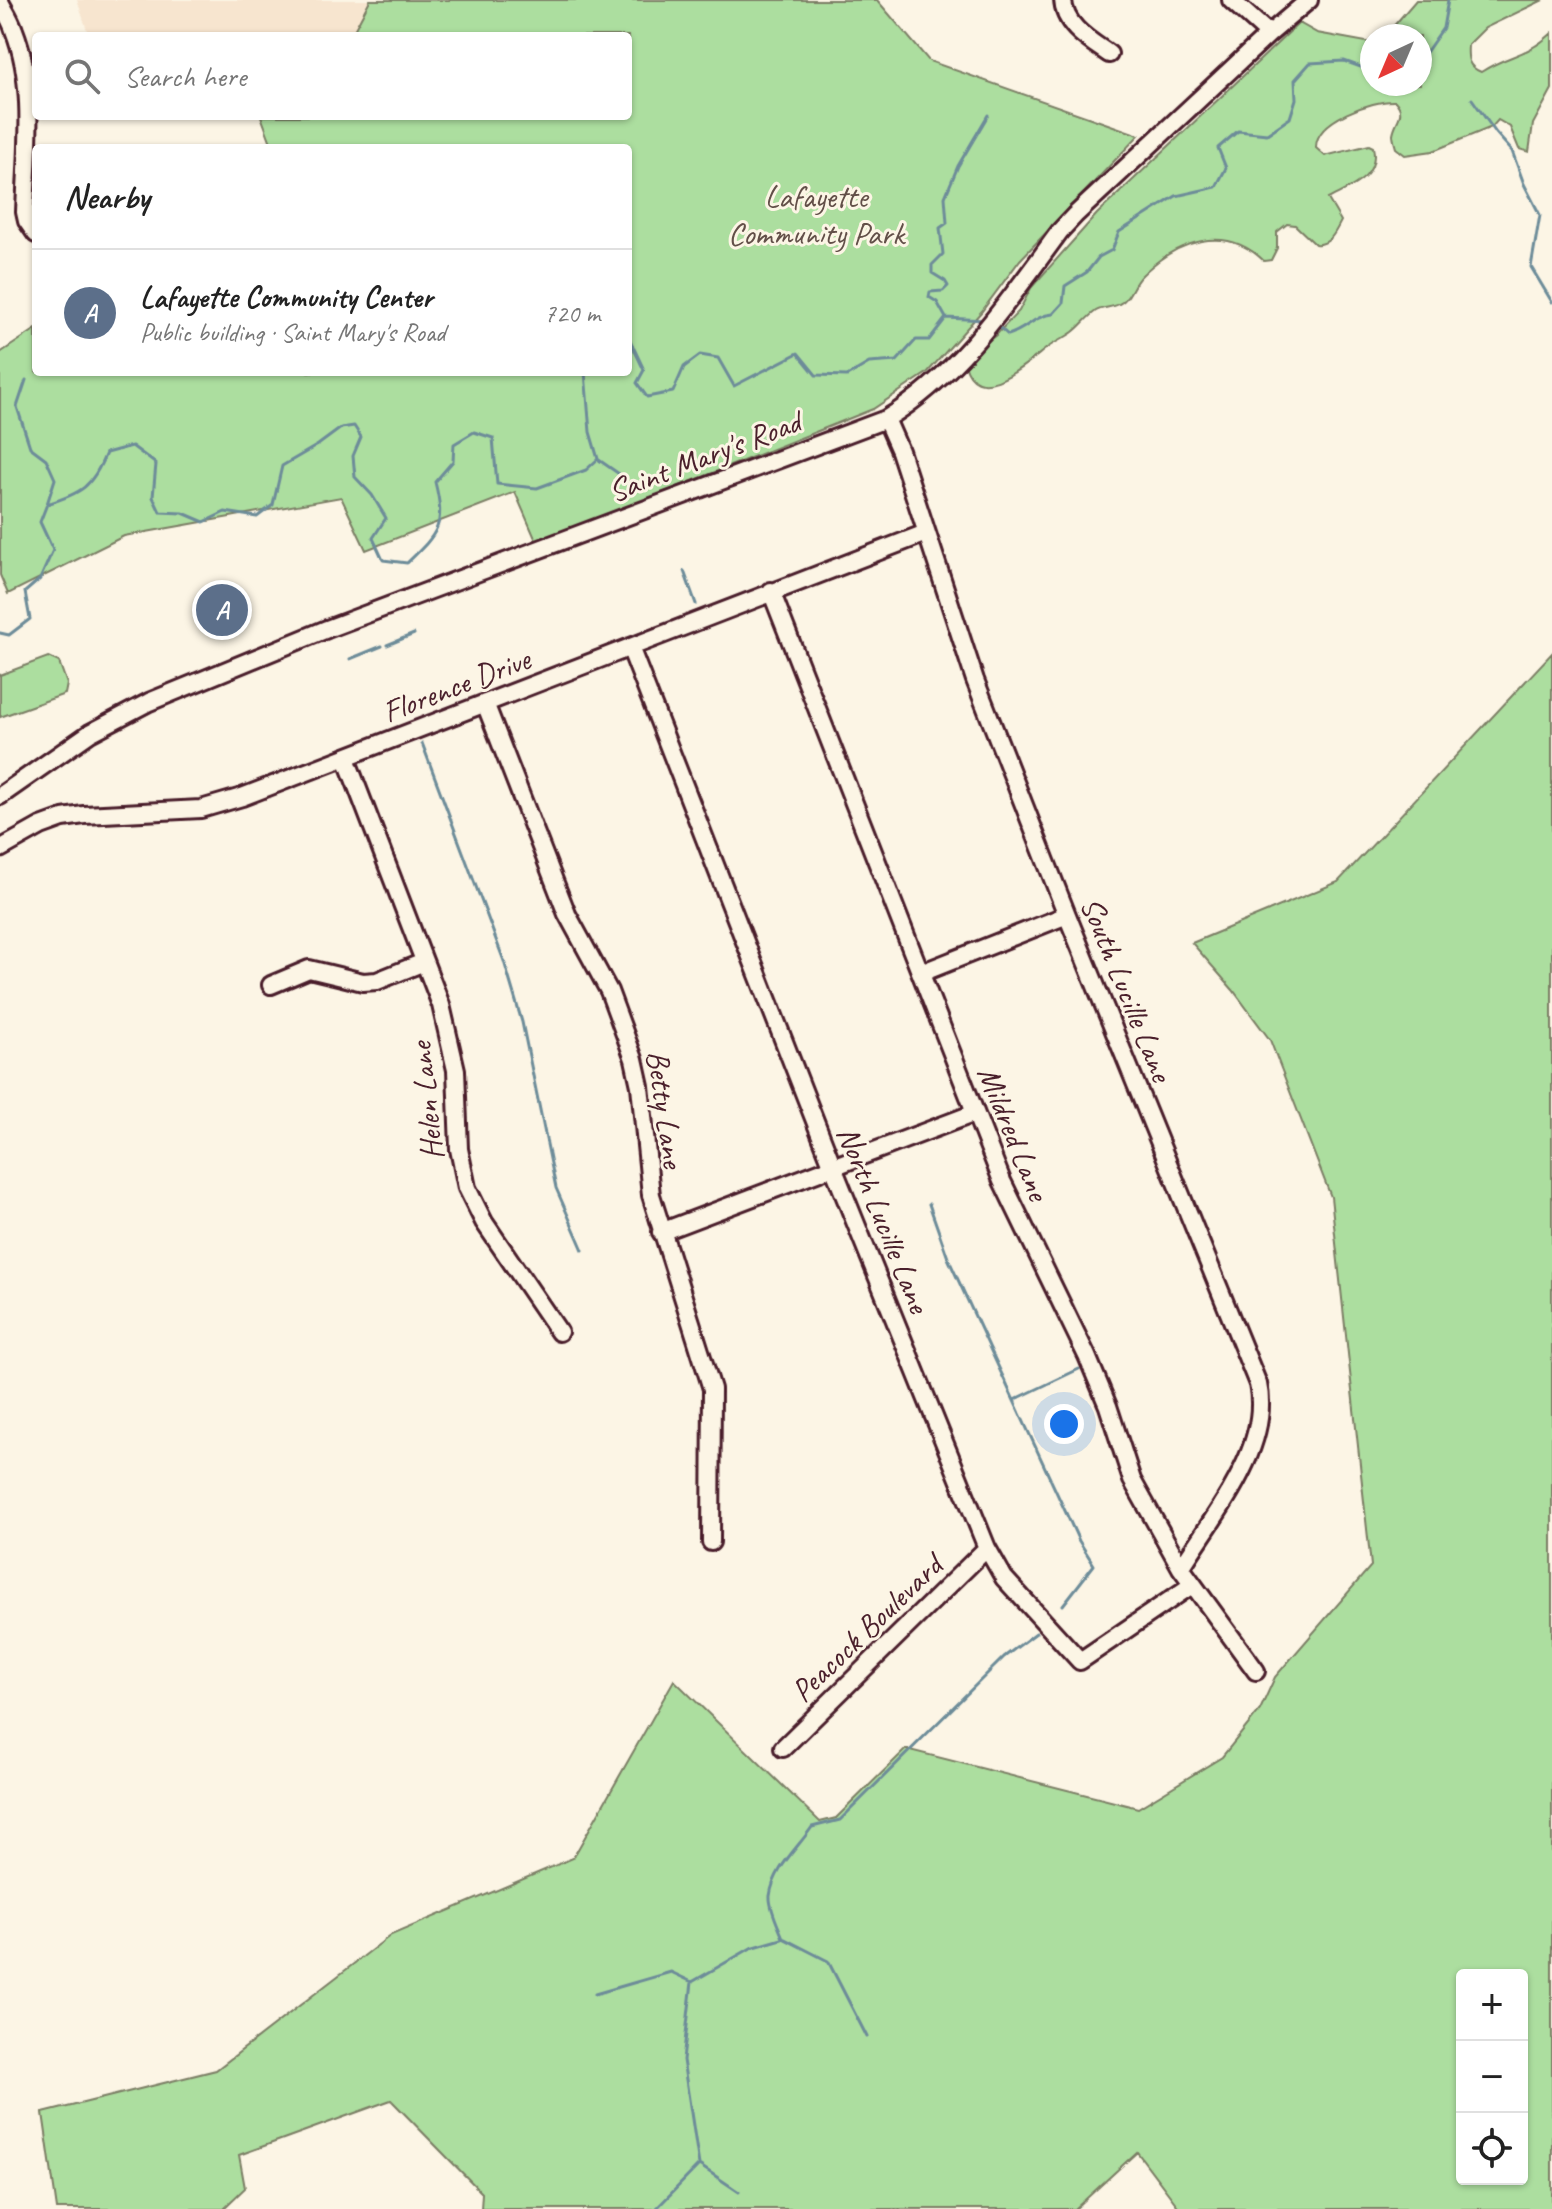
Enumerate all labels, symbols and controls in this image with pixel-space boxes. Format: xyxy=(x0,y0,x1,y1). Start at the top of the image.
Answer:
north arrow xyxy=(1360,24,1432,96)
search box xyxy=(32,32,632,120)
icon: search xyxy=(60,54,104,98)
text: Search here xyxy=(124,57,246,95)
text: Nearby xyxy=(64,175,150,218)
park label: Lafayette Community Park xyxy=(728,176,906,254)
text: Lafayette Community Center xyxy=(140,278,432,316)
text: A xyxy=(83,297,97,330)
text: 720 m xyxy=(544,297,600,330)
text: Public building · Saint Mary's Road xyxy=(140,316,445,349)
street label: Saint Mary's Road xyxy=(602,399,811,512)
pin: A xyxy=(196,580,248,640)
street label: Florence Drive xyxy=(377,638,538,732)
street label: South Lucille Lane xyxy=(1071,891,1183,1090)
street label: Helen Lane xyxy=(400,1037,453,1162)
street label: Betty Lane xyxy=(637,1048,694,1173)
street label: Mildred Lane xyxy=(968,1060,1060,1209)
street label: North Lucille Lane xyxy=(827,1120,941,1321)
your location xyxy=(1044,1404,1084,1444)
street label: Peacock Boulevard xyxy=(782,1543,954,1711)
map controls xyxy=(1456,1969,1528,2185)
button: + xyxy=(1456,1969,1528,2041)
button: − xyxy=(1456,2041,1528,2113)
button: locate xyxy=(1456,2113,1528,2185)

